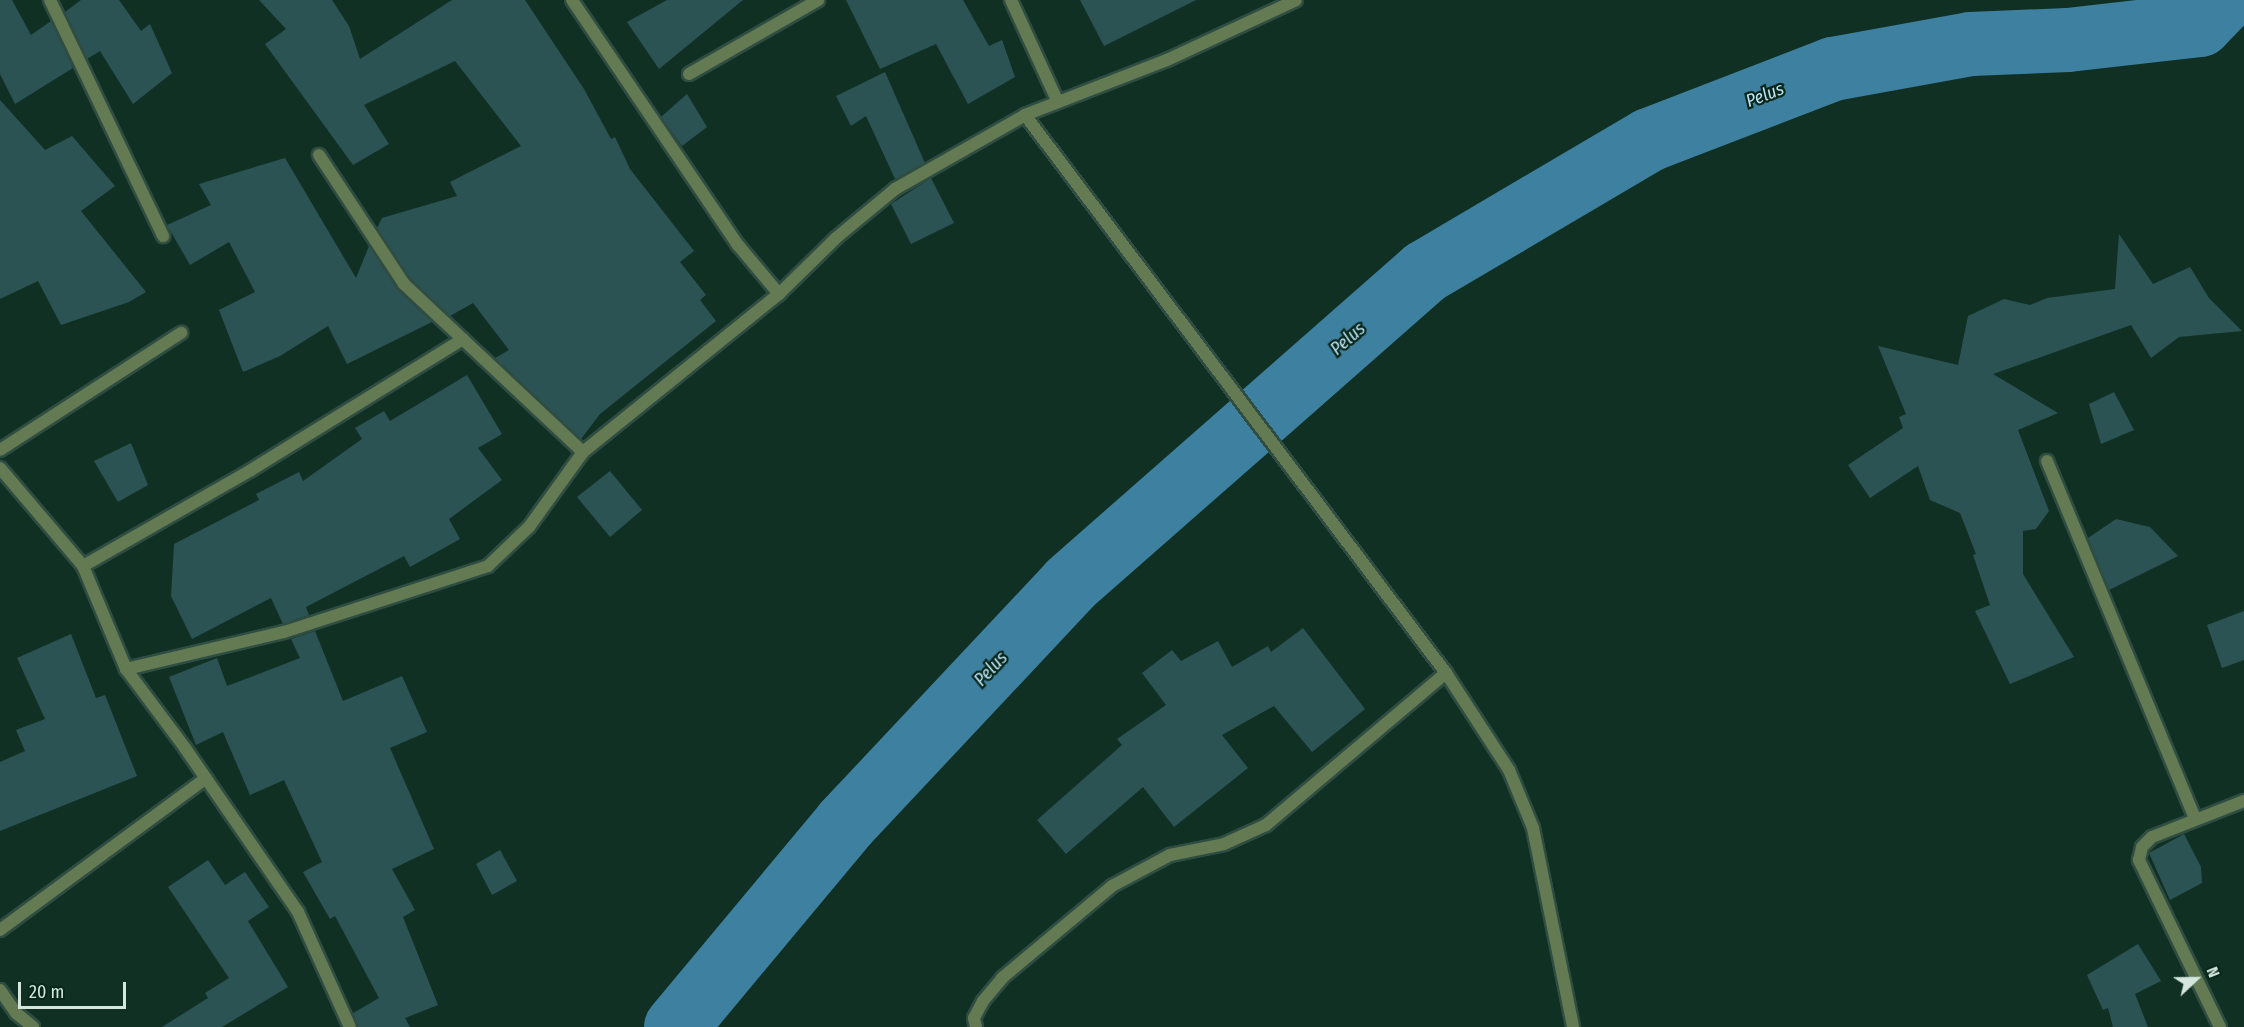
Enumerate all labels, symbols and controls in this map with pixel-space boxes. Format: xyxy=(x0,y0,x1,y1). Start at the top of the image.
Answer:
water label: Pelus xyxy=(1743,78,1787,112)
water label: Pelus xyxy=(1326,318,1370,360)
water label: Pelus xyxy=(970,647,1012,691)
north arrow xyxy=(2166,949,2226,1009)
text: N xyxy=(2203,964,2224,980)
scale bar xyxy=(21,970,129,1008)
text: 20 m xyxy=(29,981,64,1003)

